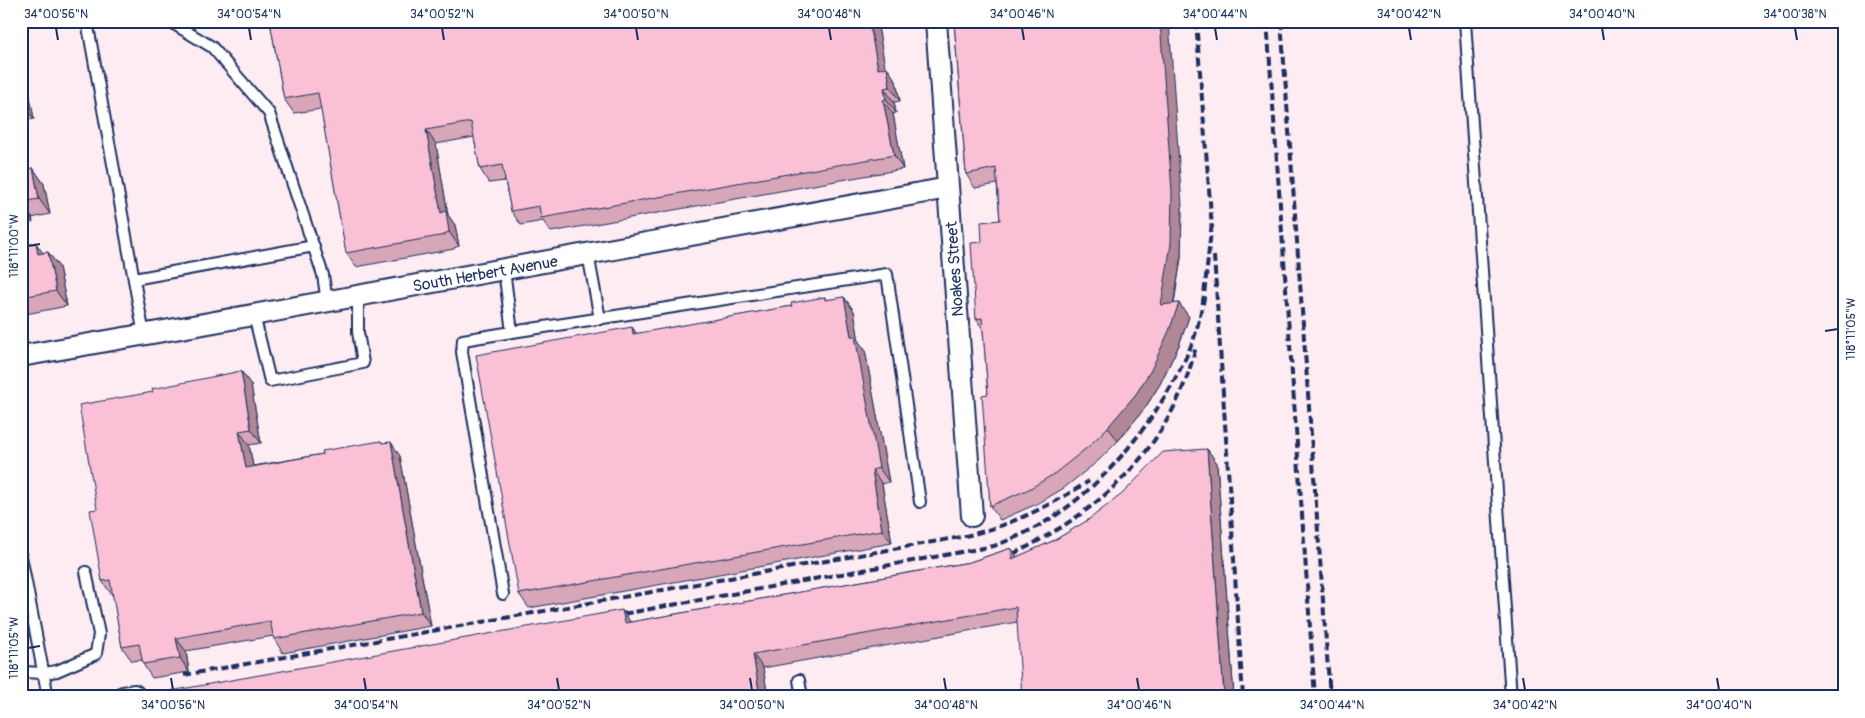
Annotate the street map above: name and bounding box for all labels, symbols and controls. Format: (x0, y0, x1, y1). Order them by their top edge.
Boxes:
text: 34°00'56"N (24, 7, 88, 22)
text: 34°00'54"N (217, 7, 281, 22)
text: 34°00'52"N (410, 7, 474, 22)
text: 34°00'50"N (603, 7, 669, 22)
text: 34°00'48"N (797, 7, 861, 22)
text: 34°00'46"N (990, 7, 1054, 22)
text: 34°00'44"N (1183, 7, 1247, 22)
text: 34°00'42"N (1377, 7, 1441, 22)
text: 34°00'40"N (1569, 7, 1635, 22)
text: 34°00'38"N (1763, 7, 1827, 22)
text: 118°11'00"W (7, 214, 22, 278)
street label: Noakes Street (942, 220, 968, 317)
street label: South Herbert Avenue (411, 251, 559, 297)
text: 118°11'05"W (1844, 298, 1859, 360)
text: 118°11'05"W (7, 617, 22, 679)
text: 34°00'56"N (141, 698, 205, 713)
text: 34°00'54"N (334, 698, 398, 713)
text: 34°00'52"N (527, 698, 591, 713)
text: 34°00'50"N (719, 698, 785, 713)
text: 34°00'48"N (914, 698, 978, 713)
text: 34°00'46"N (1107, 698, 1171, 713)
text: 34°00'44"N (1300, 698, 1364, 713)
text: 34°00'42"N (1493, 698, 1557, 713)
text: 34°00'40"N (1686, 698, 1752, 713)

